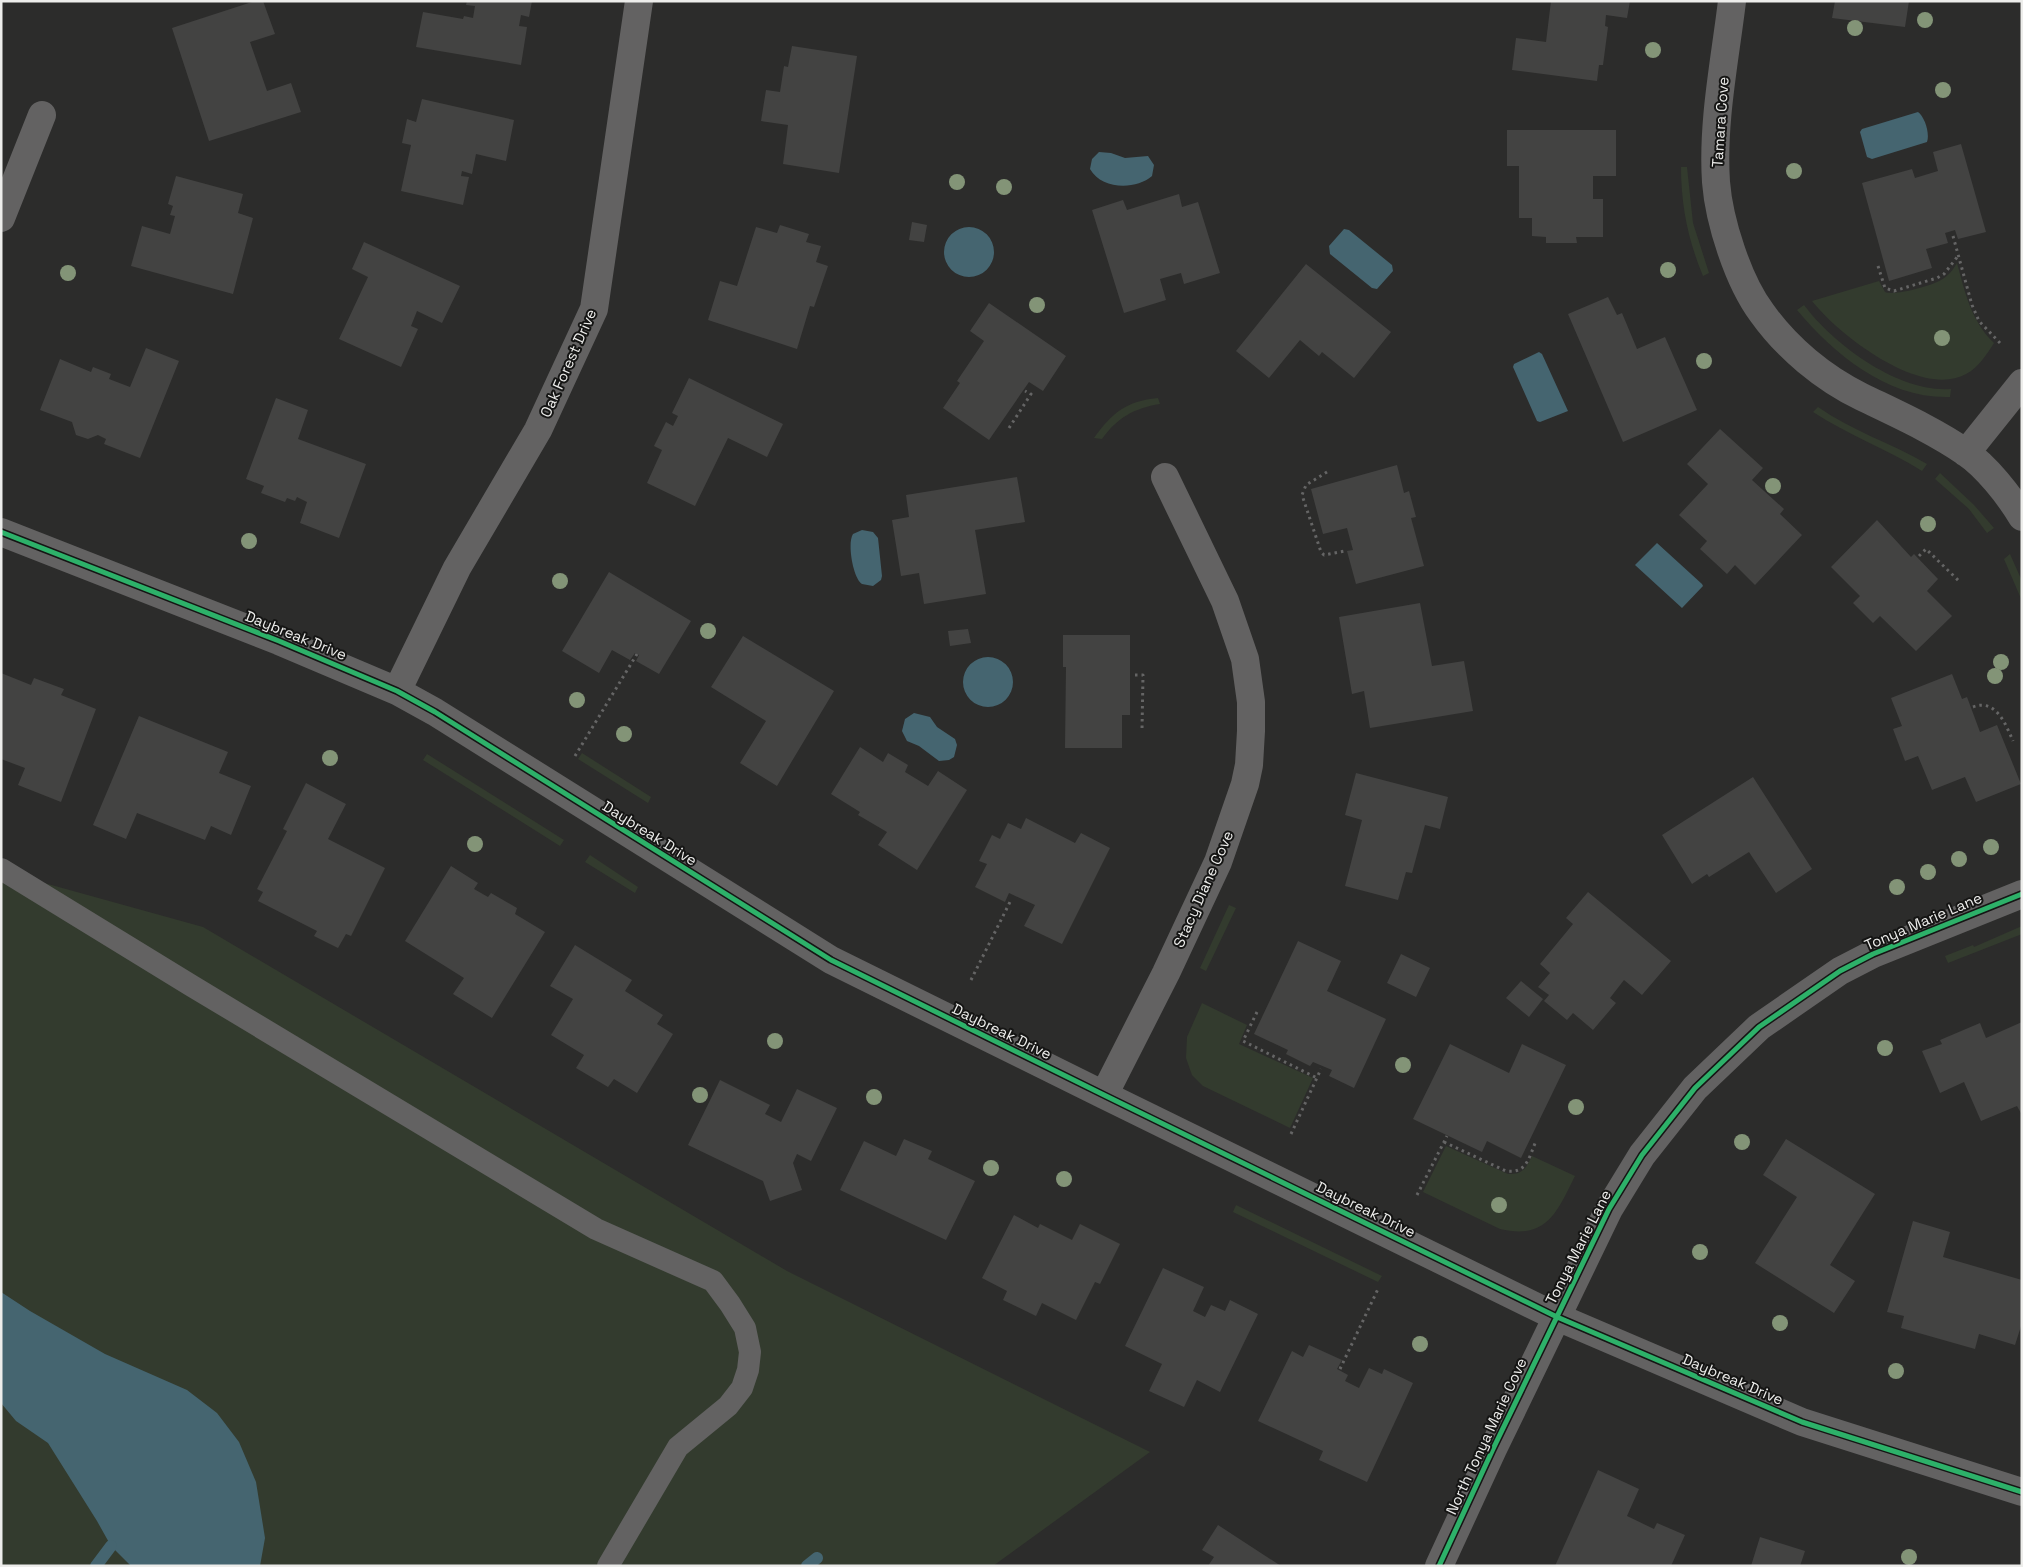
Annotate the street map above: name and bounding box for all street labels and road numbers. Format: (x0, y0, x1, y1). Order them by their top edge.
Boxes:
street label: Tamara Cove (1707, 76, 1733, 168)
street label: Oak Forest Drive (536, 306, 600, 420)
street label: Daybreak Drive (242, 606, 350, 664)
street label: Daybreak Drive (599, 796, 701, 870)
street label: Stacy Diane Cove (1169, 828, 1237, 950)
street label: Tonya Marie Lane (1861, 888, 1985, 954)
street label: Daybreak Drive (949, 999, 1055, 1063)
street label: Daybreak Drive (1313, 1177, 1419, 1241)
street label: Tonya Marie Lane (1541, 1187, 1615, 1307)
street label: Daybreak Drive (1680, 1349, 1787, 1409)
street label: North Tonya Marie Cove (1441, 1355, 1531, 1517)

